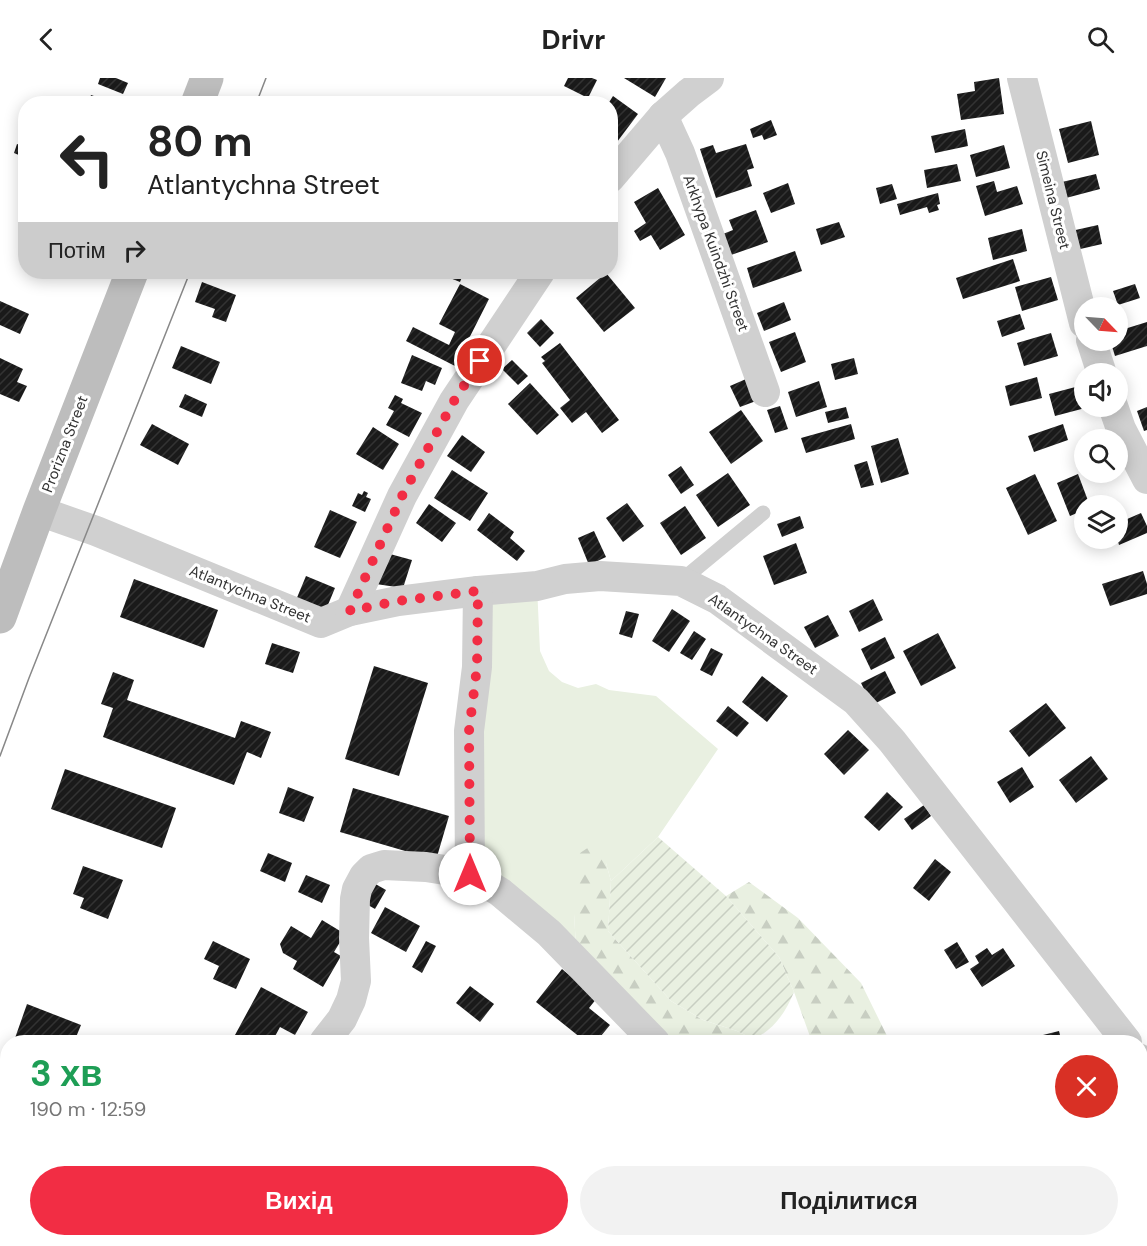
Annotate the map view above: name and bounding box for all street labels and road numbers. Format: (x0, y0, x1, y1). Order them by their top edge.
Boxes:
street label: Simeina Street (1031, 149, 1075, 252)
street label: Arkhypa Kuindzhi Street (678, 172, 754, 334)
street label: Prorizna Street (37, 393, 93, 495)
street label: Atlantychna Street (186, 561, 314, 628)
street label: Atlantychna Street (704, 589, 822, 679)

